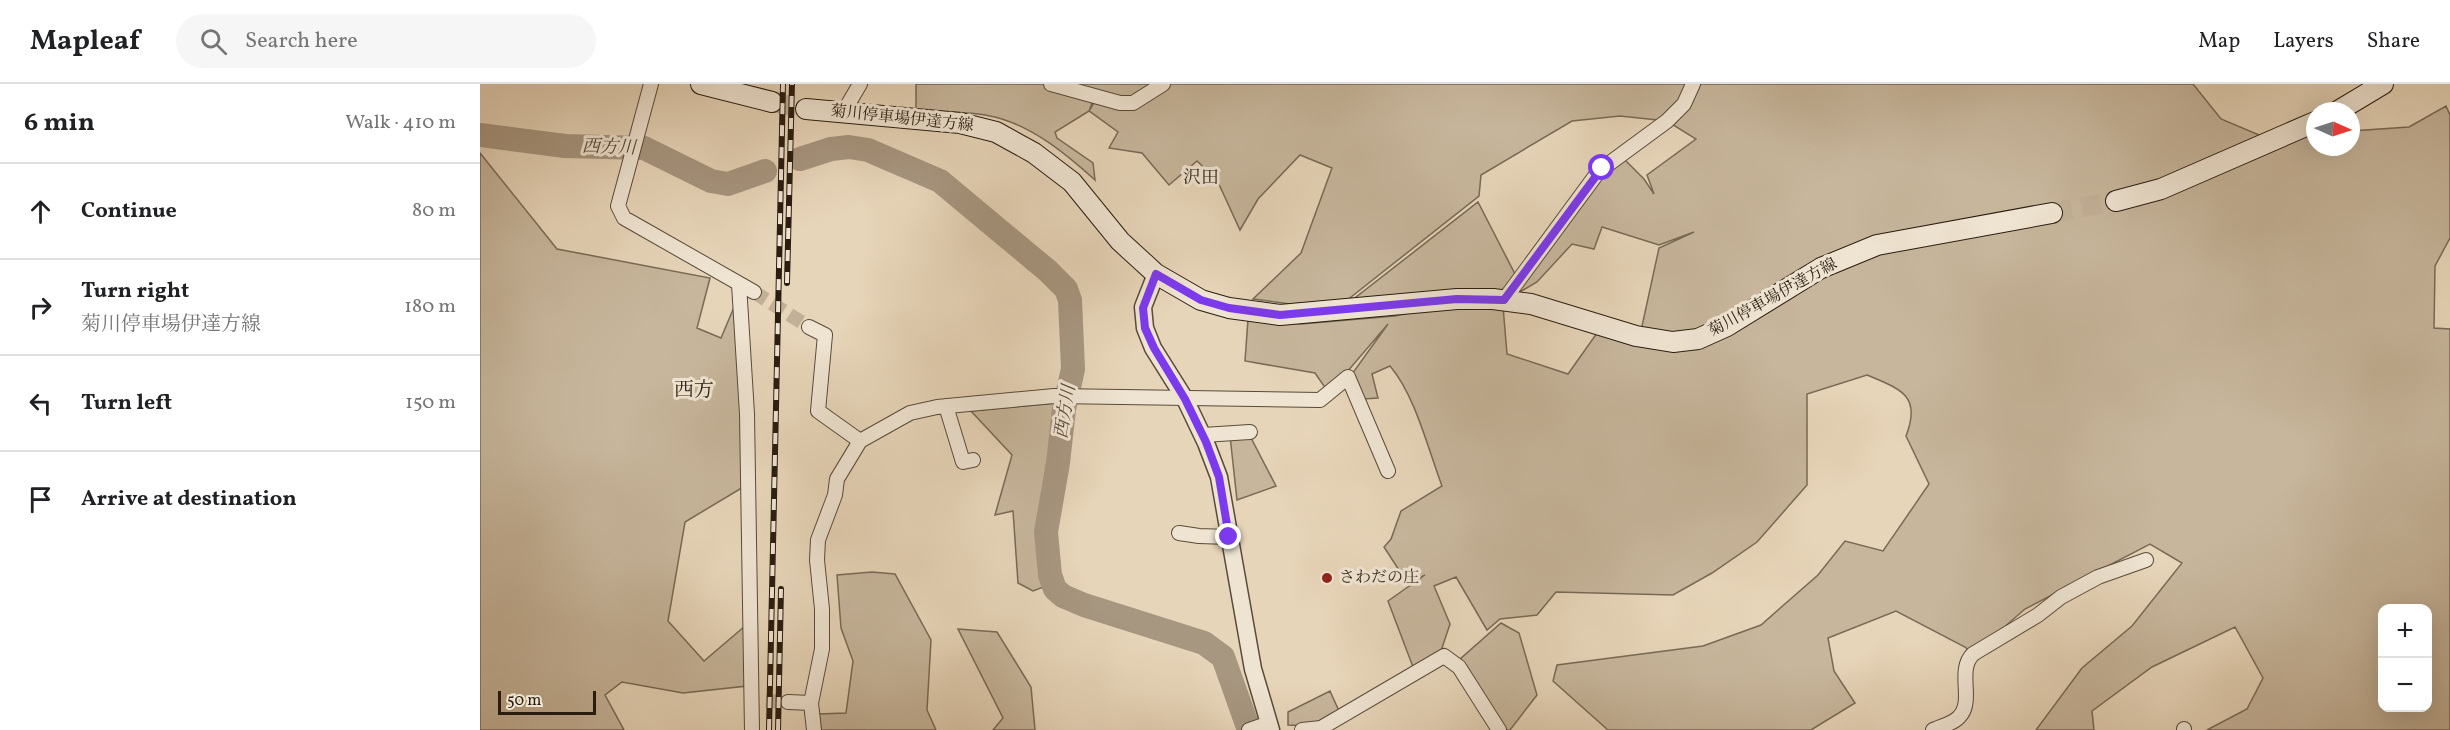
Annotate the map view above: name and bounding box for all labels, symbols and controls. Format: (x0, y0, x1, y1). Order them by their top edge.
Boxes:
search box (176, 14, 596, 68)
text: Mapleaf (30, 22, 140, 61)
icon: search (197, 25, 230, 58)
text: Search here (245, 26, 358, 57)
text: Map (2198, 27, 2240, 56)
text: Layers (2273, 27, 2334, 56)
text: Share (2367, 27, 2420, 56)
street label: 菊川停車場伊達方線 (829, 101, 975, 137)
north arrow (2306, 102, 2360, 156)
text: 6 min (24, 105, 95, 141)
text: Walk · 410 m (345, 109, 456, 137)
water label: 西方川 (582, 135, 638, 162)
route start (1588, 154, 1614, 180)
district label: 沢田 (1183, 166, 1219, 191)
icon: ahead (24, 195, 57, 228)
text: Continue (81, 196, 177, 227)
text: 80 m (412, 197, 456, 225)
street label: 菊川停車場伊達方線 (1705, 253, 1841, 343)
text: Turn right (81, 276, 189, 307)
icon: right (24, 291, 57, 324)
text: 180 m (404, 293, 456, 321)
text: 菊川停車場伊達方線 (81, 311, 261, 339)
district label: 西方 (674, 377, 714, 405)
water label: 西方川 (1049, 381, 1083, 441)
icon: left (24, 387, 57, 420)
text: Turn left (81, 388, 172, 419)
text: 150 m (405, 389, 456, 417)
icon: arrive (24, 483, 57, 516)
text: Arrive at destination (81, 484, 297, 515)
route end (1215, 523, 1241, 549)
place label: さわだの庄 (1339, 567, 1419, 589)
marker: さわだの庄 (1320, 571, 1334, 585)
map controls (2378, 604, 2432, 712)
button: + (2378, 604, 2432, 658)
button: − (2378, 658, 2432, 712)
scale bar (498, 688, 596, 716)
text: 50 m (507, 690, 541, 712)

